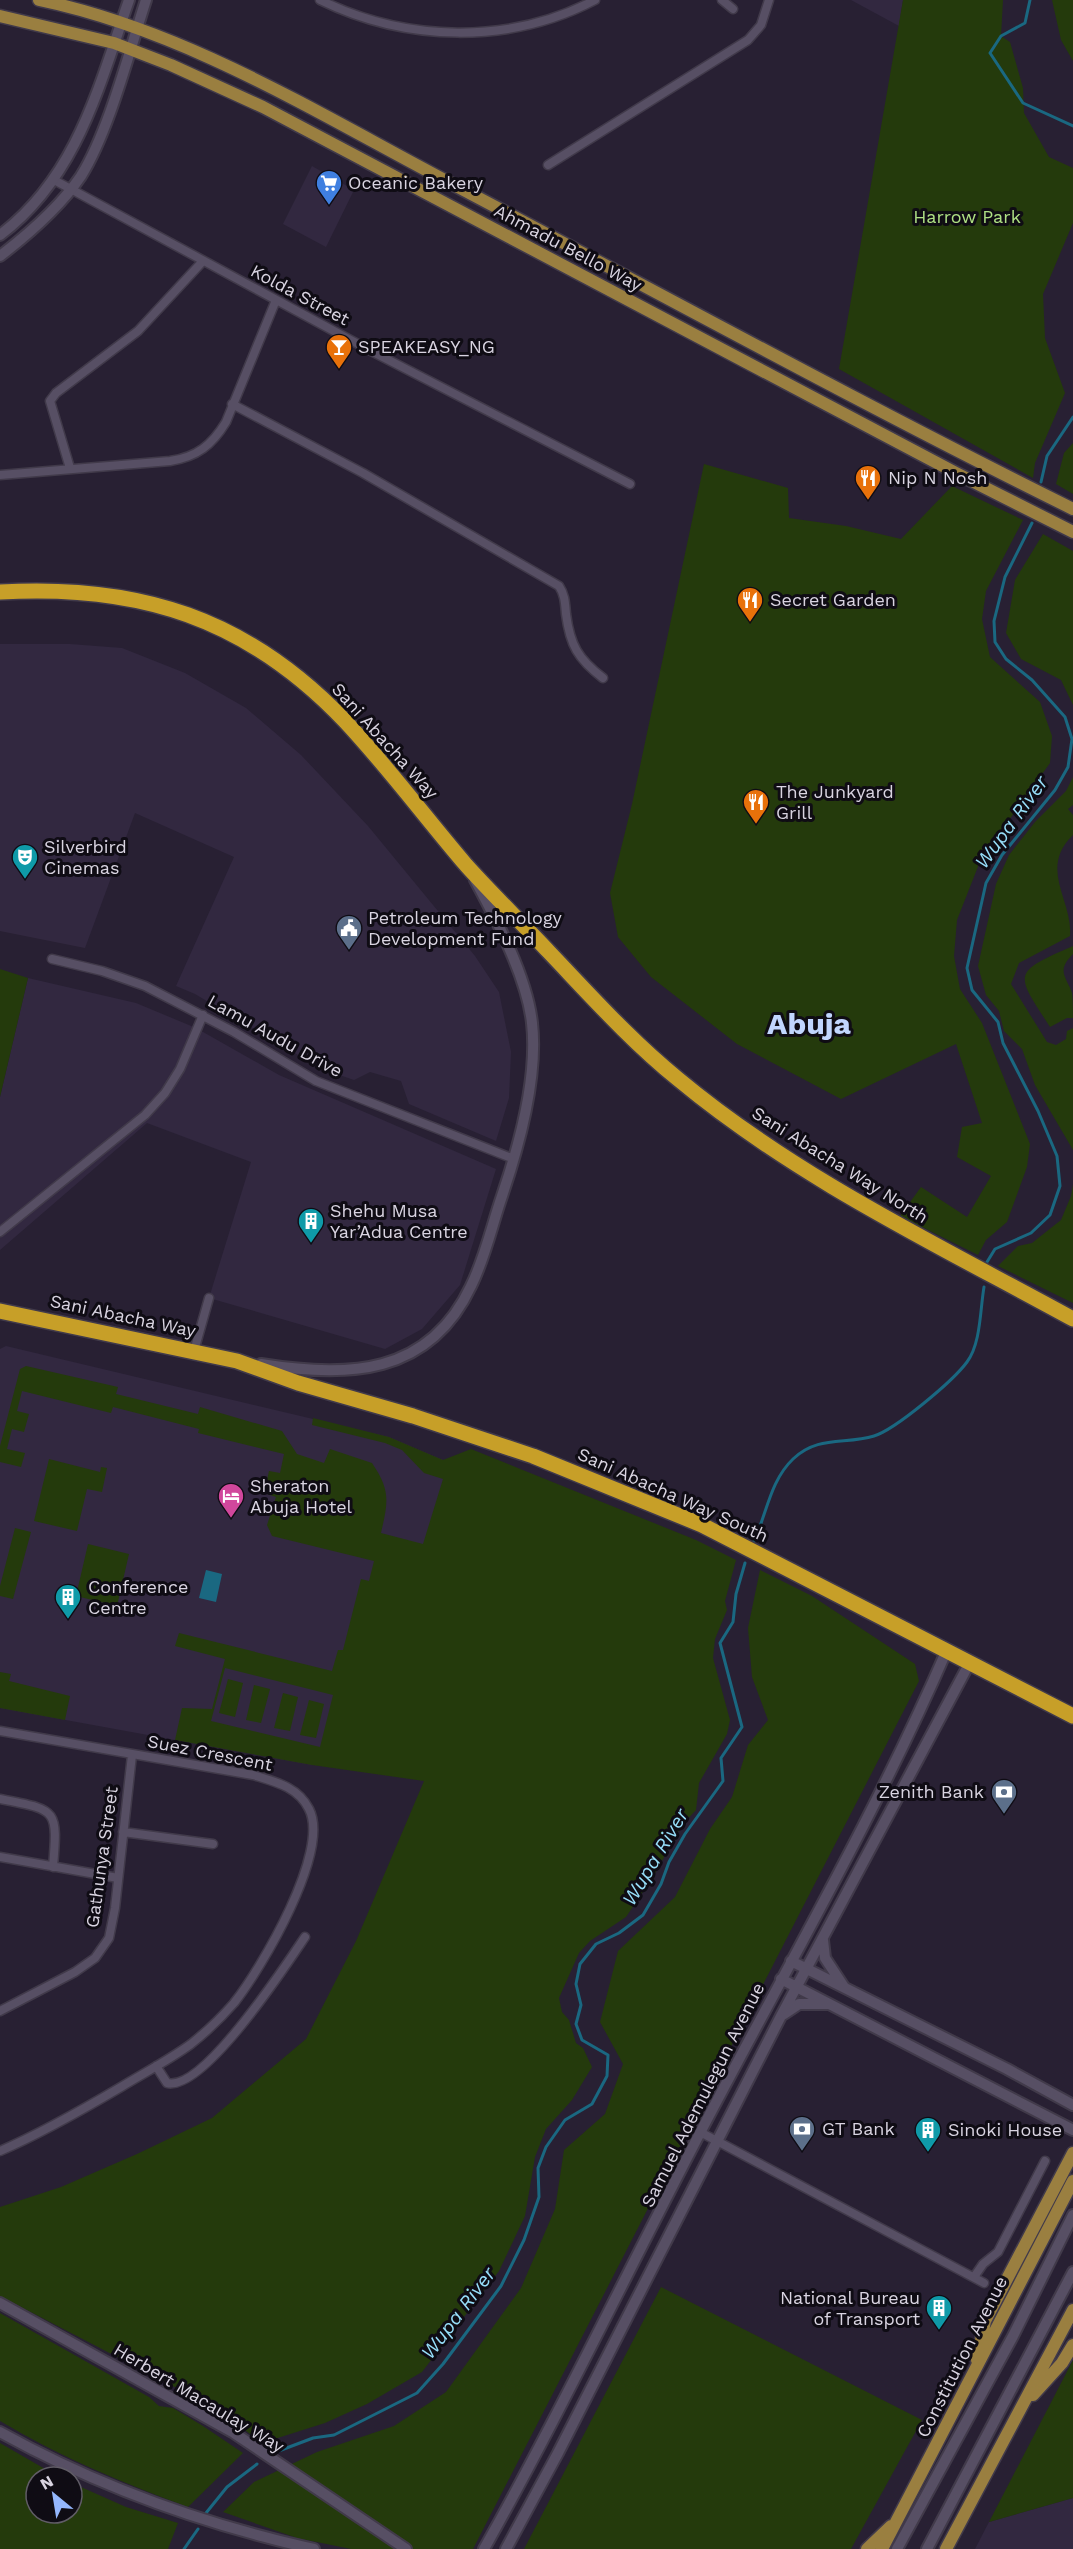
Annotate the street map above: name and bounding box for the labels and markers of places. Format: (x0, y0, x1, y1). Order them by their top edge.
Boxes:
supermarket icon: Oceanic Bakery (314, 168, 344, 206)
place label: Oceanic Bakery (348, 172, 484, 193)
bar icon: SPEAKEASY_NG (324, 332, 354, 370)
place label: SPEAKEASY_NG (358, 336, 495, 357)
restaurant icon: Nip N Nosh (853, 463, 883, 501)
place label: Nip N Nosh (888, 467, 987, 488)
restaurant icon: Secret Garden (735, 585, 765, 623)
place label: Secret Garden (770, 589, 896, 610)
place label: The Junkyard Grill (776, 781, 894, 823)
restaurant icon: The Junkyard Grill (741, 787, 771, 825)
place label: Silverbird Cinemas (44, 836, 127, 878)
theatre icon: Silverbird Cinemas (10, 842, 40, 880)
place label: Petroleum Technology Development Fund (368, 907, 562, 949)
public building icon: Petroleum Technology Development Fund (334, 913, 364, 951)
place label: Shehu Musa Yar’Adua Centre (330, 1200, 468, 1242)
building icon: Shehu Musa Yar’Adua Centre (296, 1206, 326, 1244)
place label: Sheraton Abuja Hotel (250, 1475, 353, 1517)
hotel icon: Sheraton Abuja Hotel (216, 1481, 246, 1519)
place label: Conference Centre (88, 1576, 188, 1618)
building icon: Conference Centre (53, 1582, 83, 1620)
bank icon: Zenith Bank (989, 1777, 1019, 1815)
place label: Zenith Bank (879, 1781, 984, 1802)
bank icon: GT Bank (787, 2114, 817, 2152)
building icon: Sinoki House (913, 2115, 943, 2153)
place label: GT Bank (822, 2118, 895, 2139)
place label: Sinoki House (948, 2119, 1062, 2140)
place label: National Bureau of Transport (780, 2287, 920, 2329)
building icon: National Bureau of Transport (924, 2293, 954, 2331)

